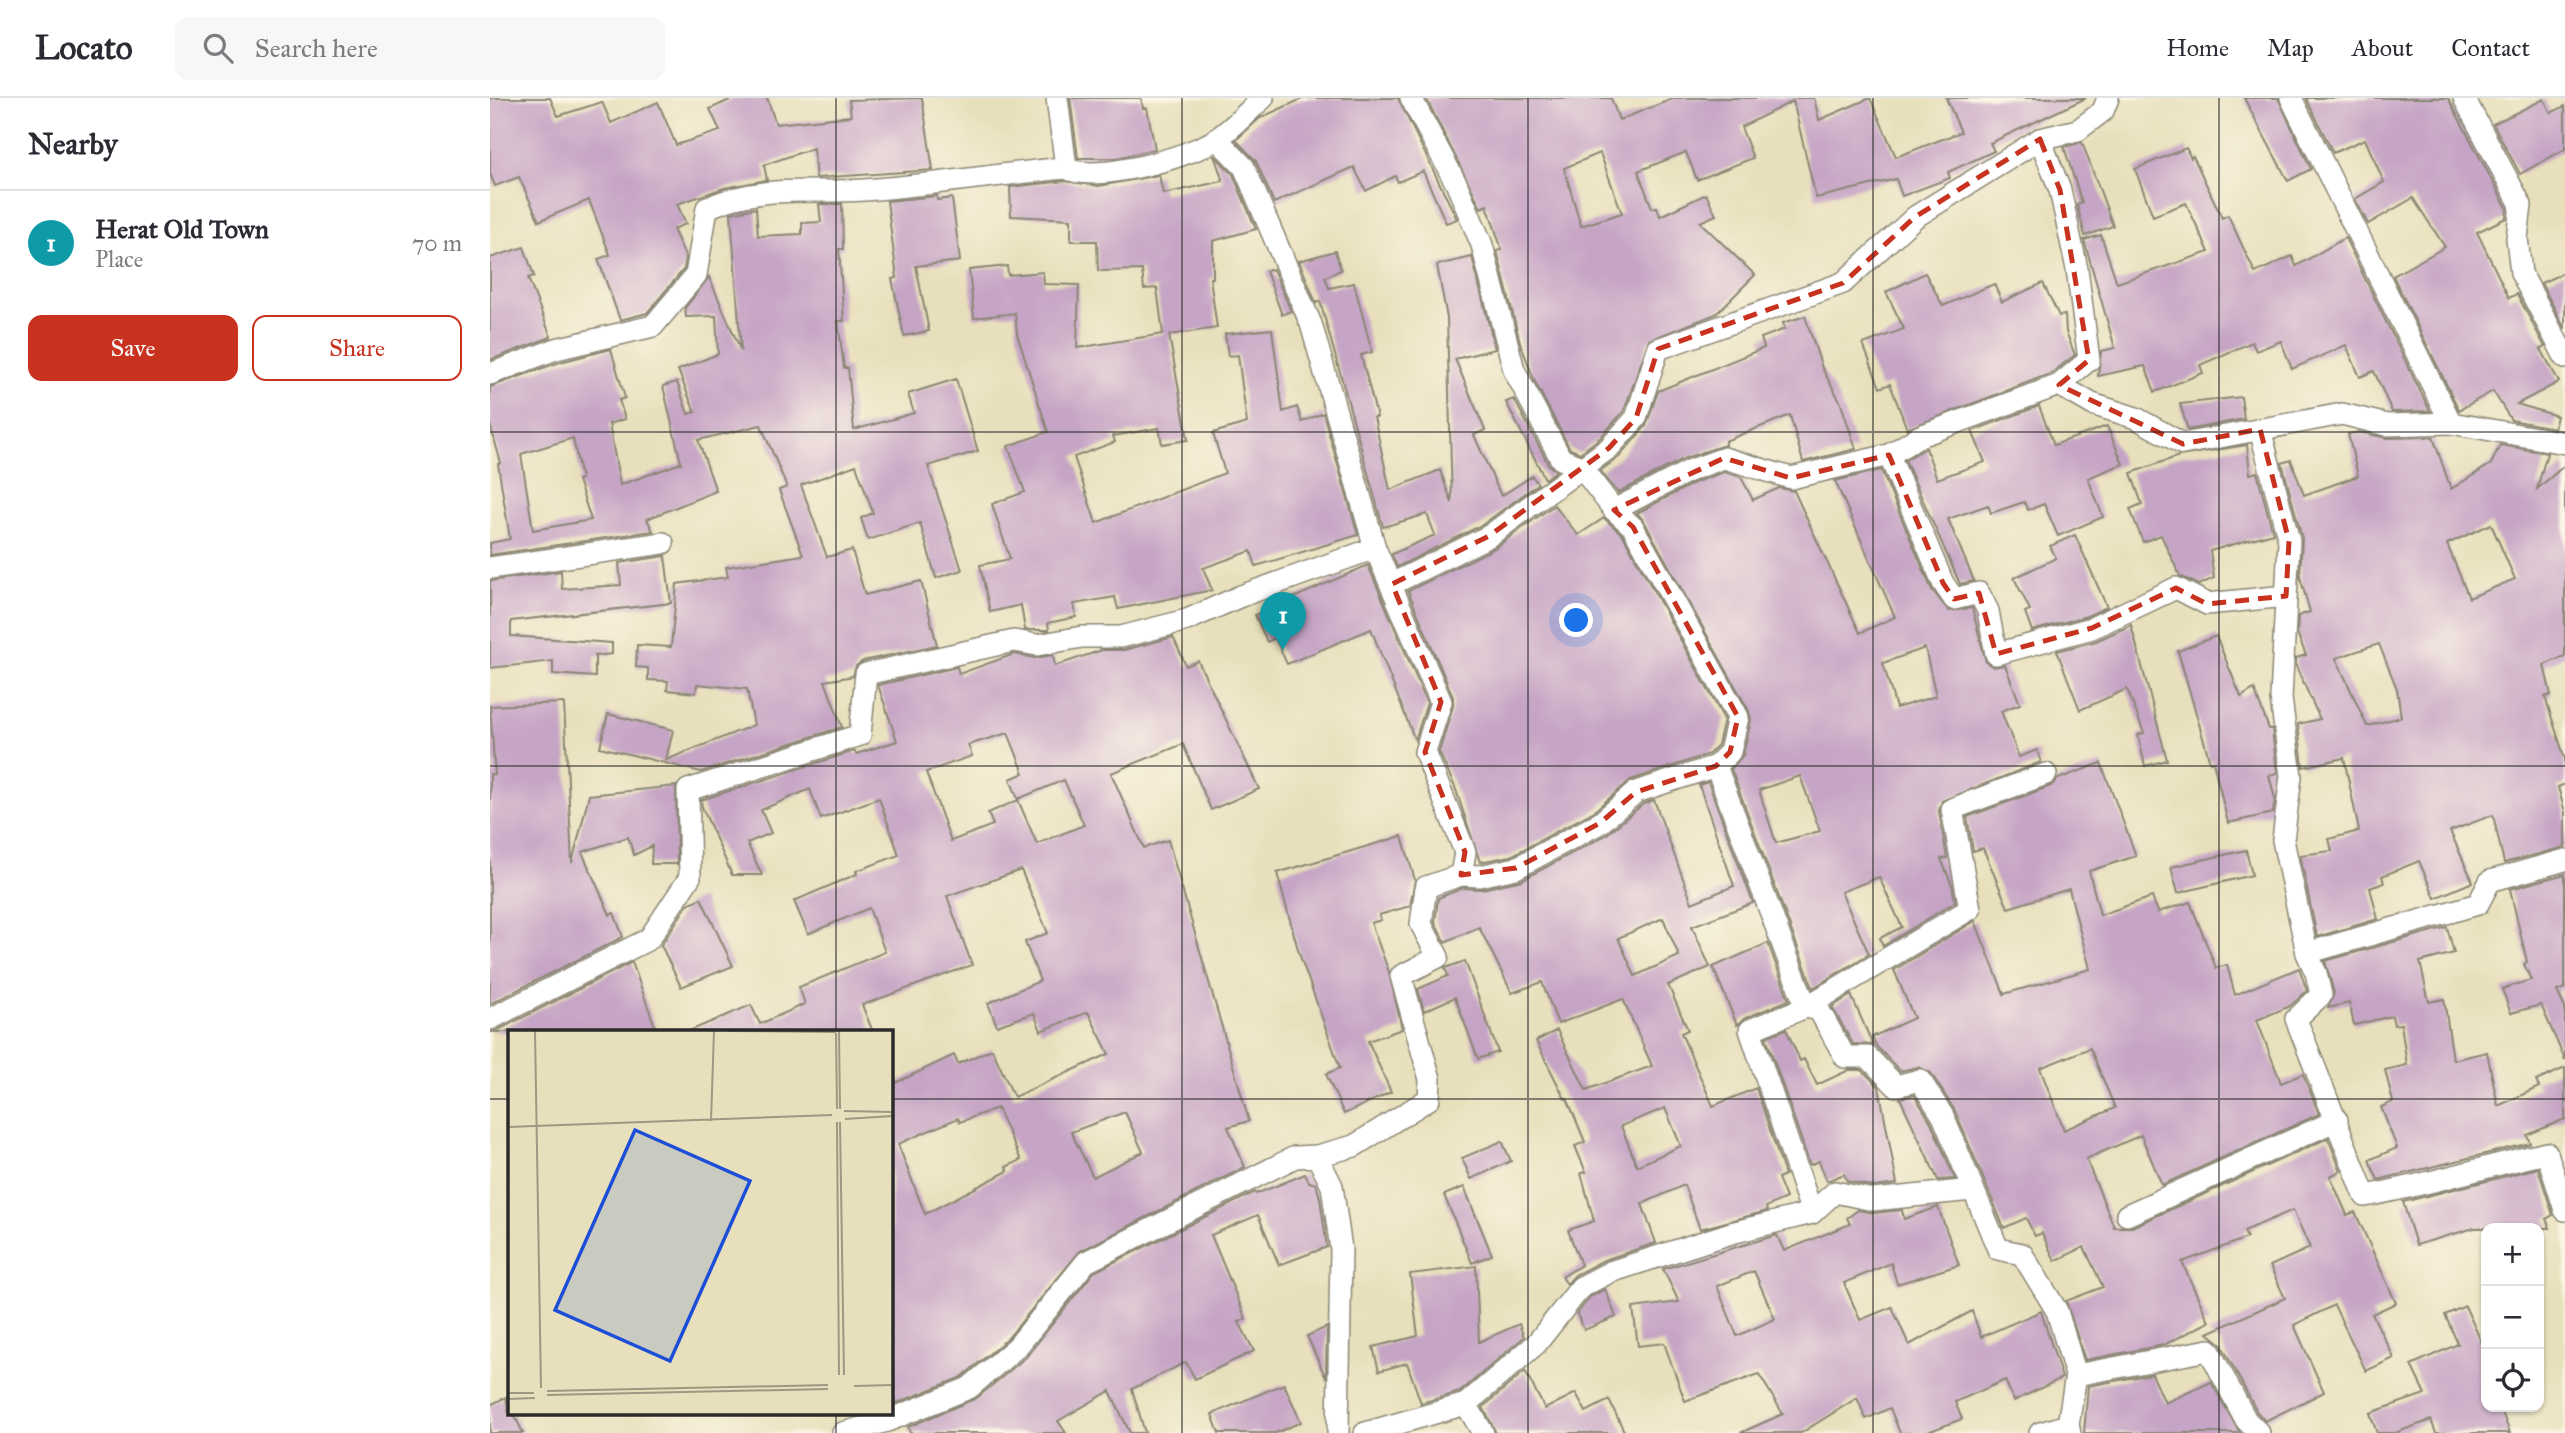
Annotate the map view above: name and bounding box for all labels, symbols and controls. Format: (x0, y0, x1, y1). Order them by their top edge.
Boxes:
search box (175, 17, 665, 80)
text: Locato (35, 28, 133, 68)
icon: search (199, 29, 237, 67)
text: Search here (255, 32, 378, 64)
text: Home (2166, 33, 2229, 63)
text: Map (2267, 33, 2314, 63)
text: About (2352, 33, 2413, 63)
text: Contact (2451, 33, 2530, 63)
text: Nearby (28, 126, 118, 162)
text: Herat Old Town (95, 213, 269, 245)
text: 1 (46, 229, 56, 257)
text: 70 m (412, 229, 462, 257)
text: Place (95, 245, 143, 273)
button: Save (28, 315, 238, 381)
button: Share (252, 315, 462, 381)
pin: 1 (1260, 592, 1306, 650)
your location (1559, 603, 1593, 637)
inset map (508, 1030, 892, 1416)
map controls (2481, 1223, 2544, 1412)
button: + (2481, 1223, 2544, 1286)
button: − (2481, 1286, 2544, 1349)
button: locate (2481, 1349, 2544, 1412)

